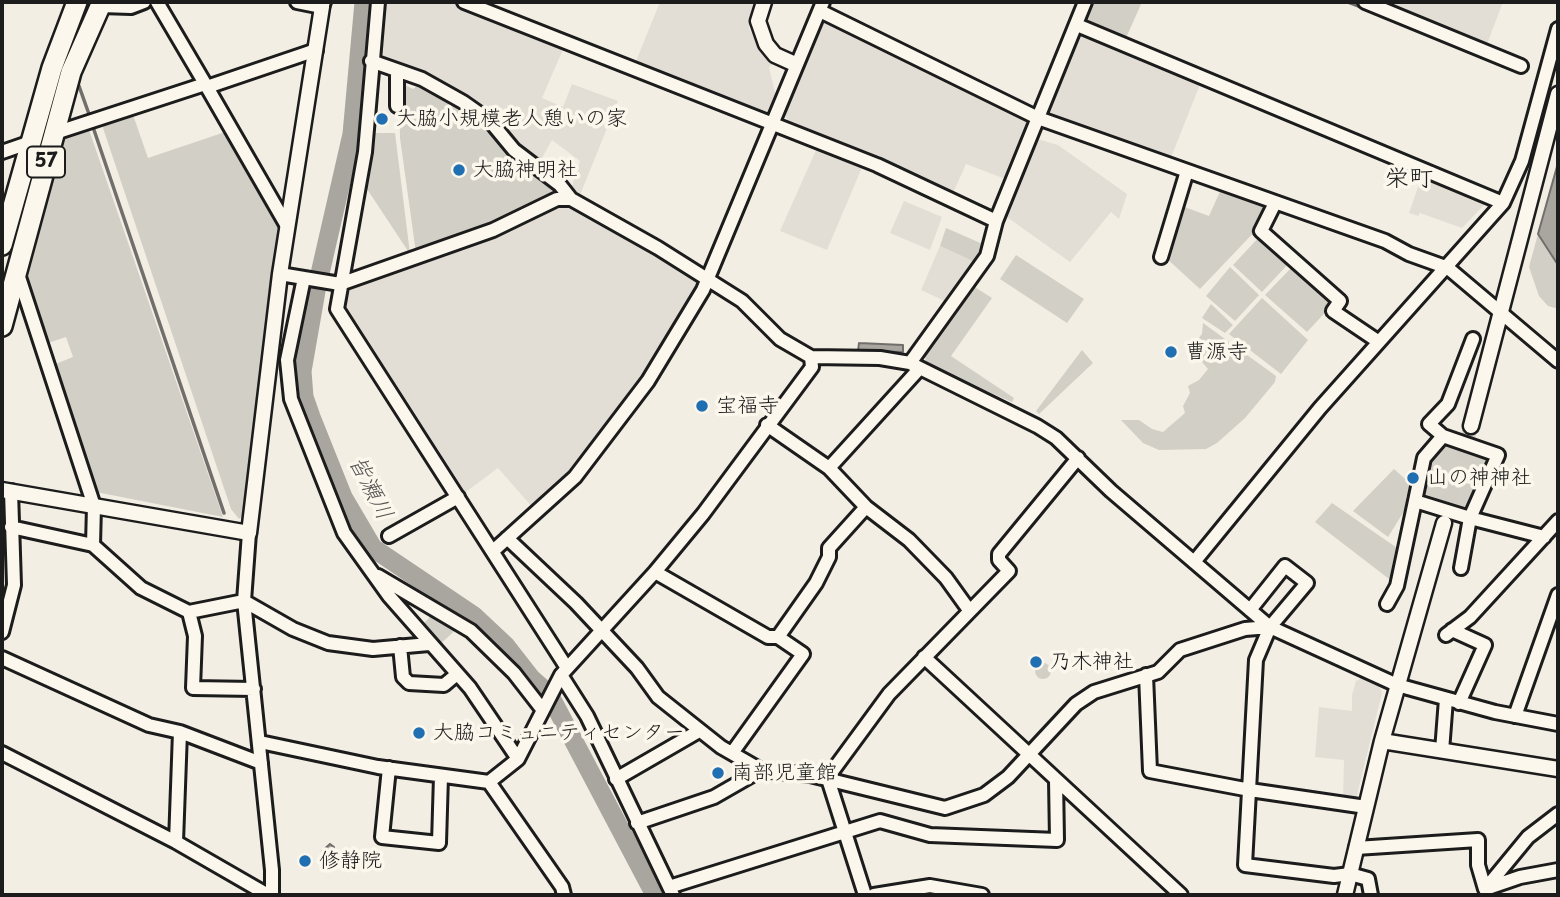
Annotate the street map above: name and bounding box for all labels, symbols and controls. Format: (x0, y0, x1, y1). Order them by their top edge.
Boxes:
place label: 大脇小規模老人憩いの家 (396, 106, 627, 132)
marker: 大脇小規模老人憩いの家 (374, 111, 390, 127)
road number: 57 (27, 146, 65, 178)
place label: 大脇神明社 (473, 157, 578, 183)
marker: 大脇神明社 (451, 162, 467, 178)
district label: 栄町 (1385, 165, 1433, 193)
place label: 曹源寺 (1185, 339, 1248, 365)
marker: 曹源寺 (1163, 344, 1179, 360)
place label: 宝福寺 (716, 393, 779, 419)
marker: 宝福寺 (694, 398, 710, 414)
water label: 皆瀬川 (342, 451, 398, 525)
place label: 山の神神社 (1427, 465, 1532, 491)
marker: 山の神神社 (1405, 470, 1421, 486)
place label: 乃木神社 (1050, 649, 1134, 675)
marker: 乃木神社 (1028, 654, 1044, 670)
place label: 大脇コミュニティセンター (433, 720, 685, 746)
marker: 大脇コミュニティセンター (411, 725, 427, 741)
place label: 南部児童館 (732, 760, 837, 786)
marker: 南部児童館 (710, 765, 726, 781)
place label: 修静院 (319, 848, 382, 874)
marker: 修静院 (297, 853, 313, 869)

